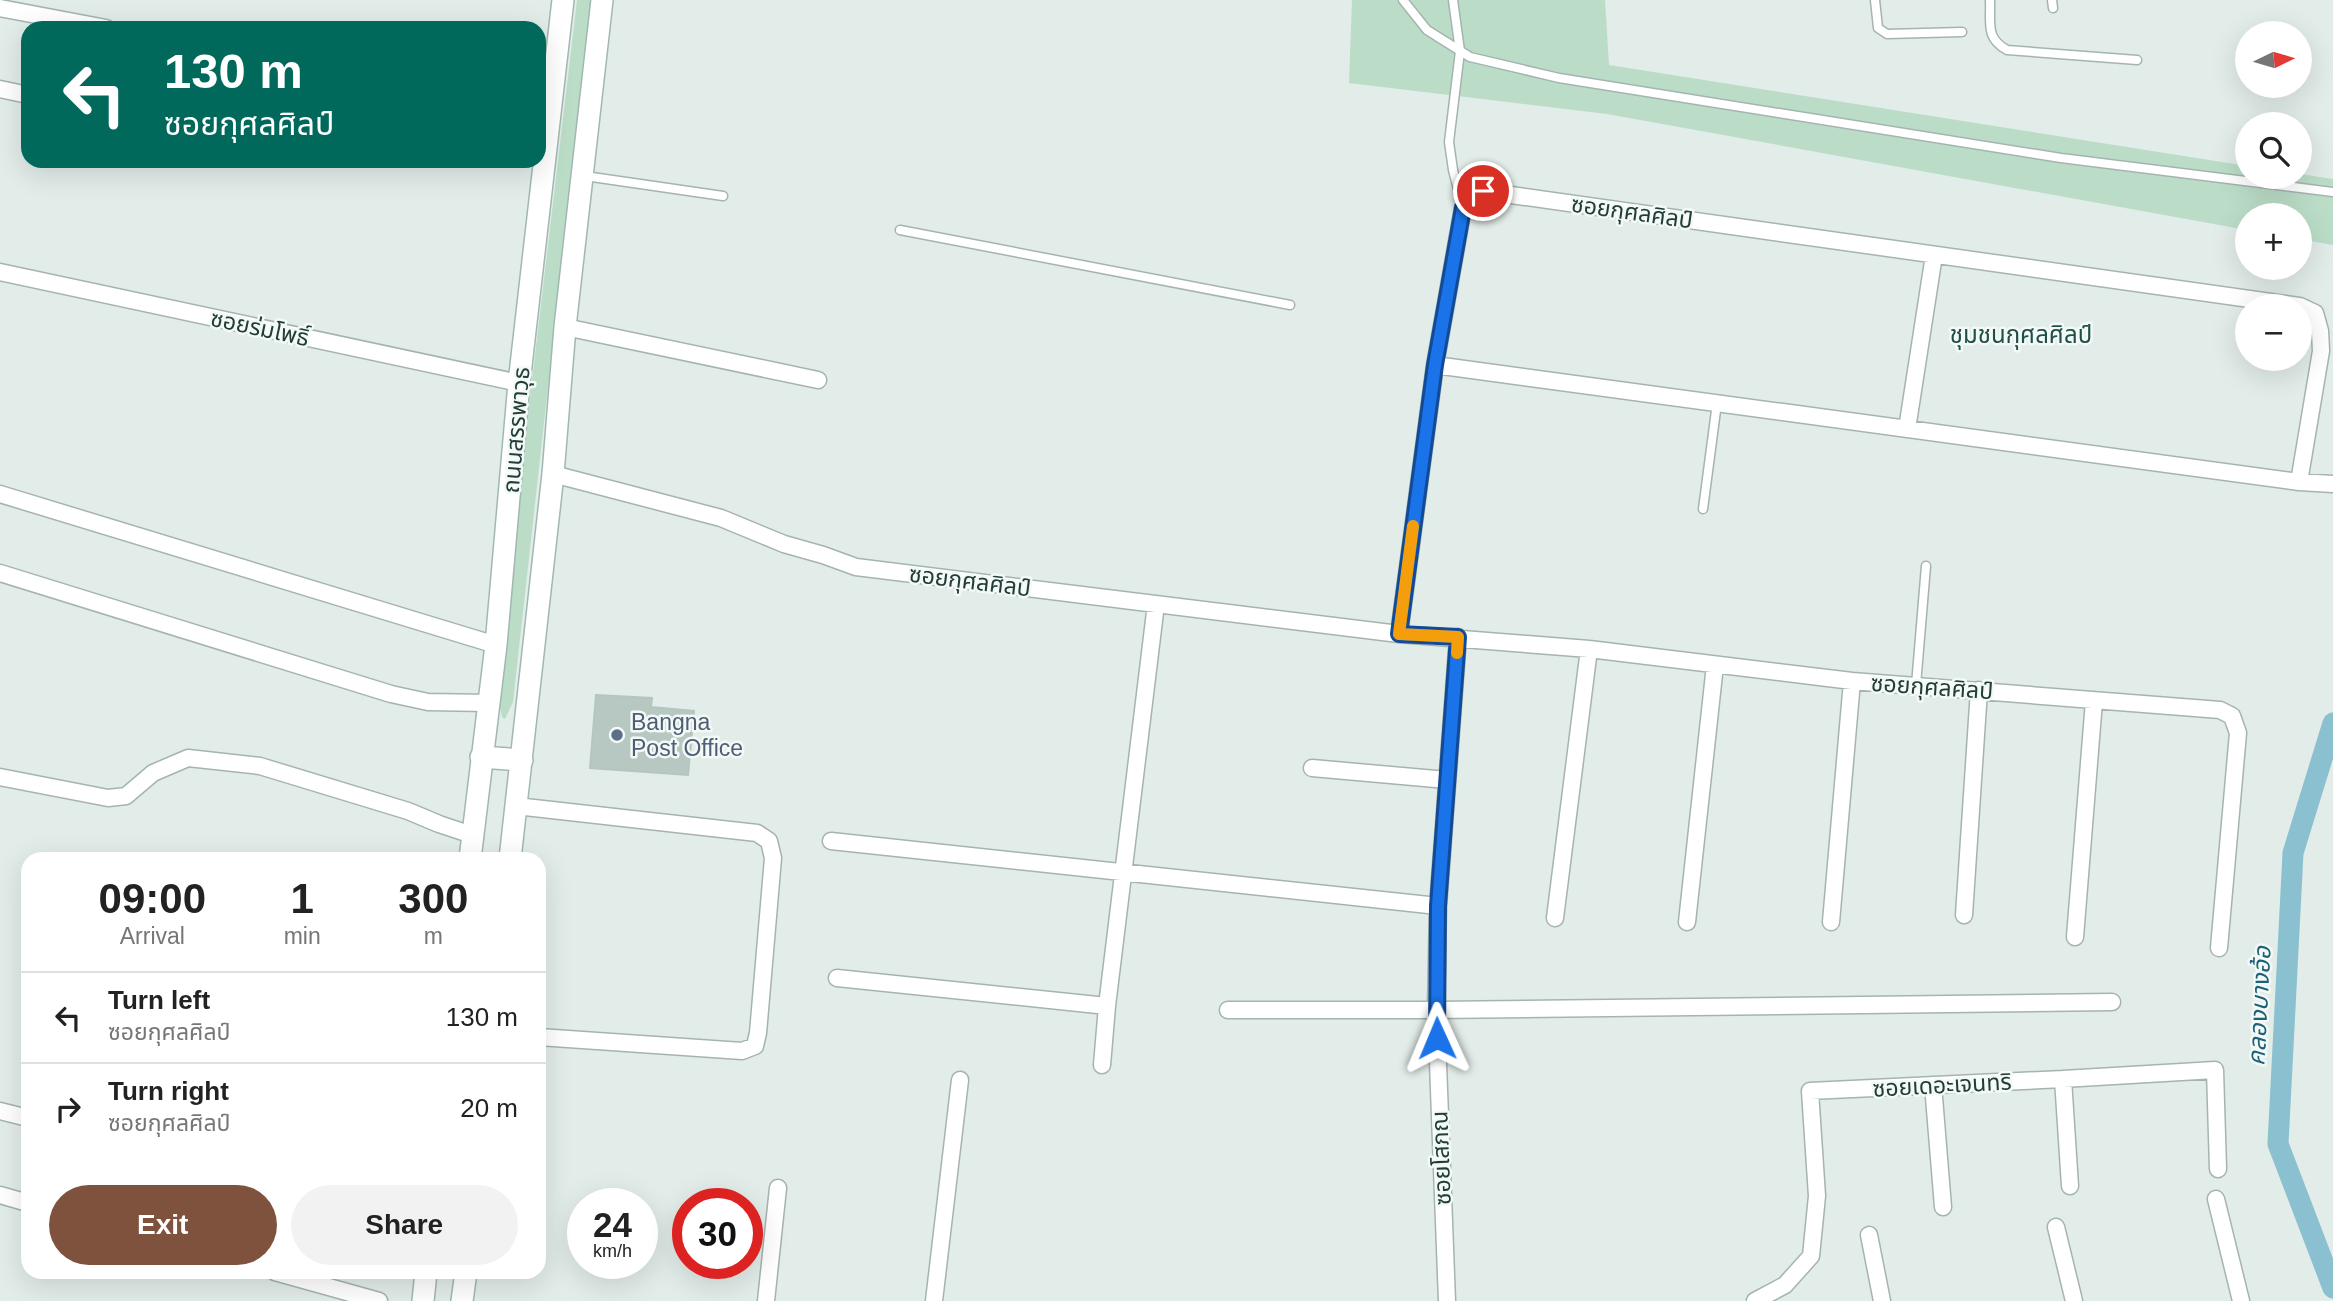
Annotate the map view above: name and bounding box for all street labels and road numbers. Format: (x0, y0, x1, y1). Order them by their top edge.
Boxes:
street label: ซอยกุศลศิลป์ (1569, 191, 1694, 234)
street label: ซอยร่มโพธิ์ (208, 304, 312, 351)
street label: ถนนสรรพาวุธ (498, 366, 535, 494)
street label: ซอยกุศลศิลป์ (907, 561, 1032, 602)
street label: ซอยกุศลศิลป์ (1870, 670, 1994, 705)
street label: ซอยเดอะเจนทริ (1872, 1068, 2012, 1102)
street label: ซอยโสภณ (1426, 1110, 1456, 1206)

